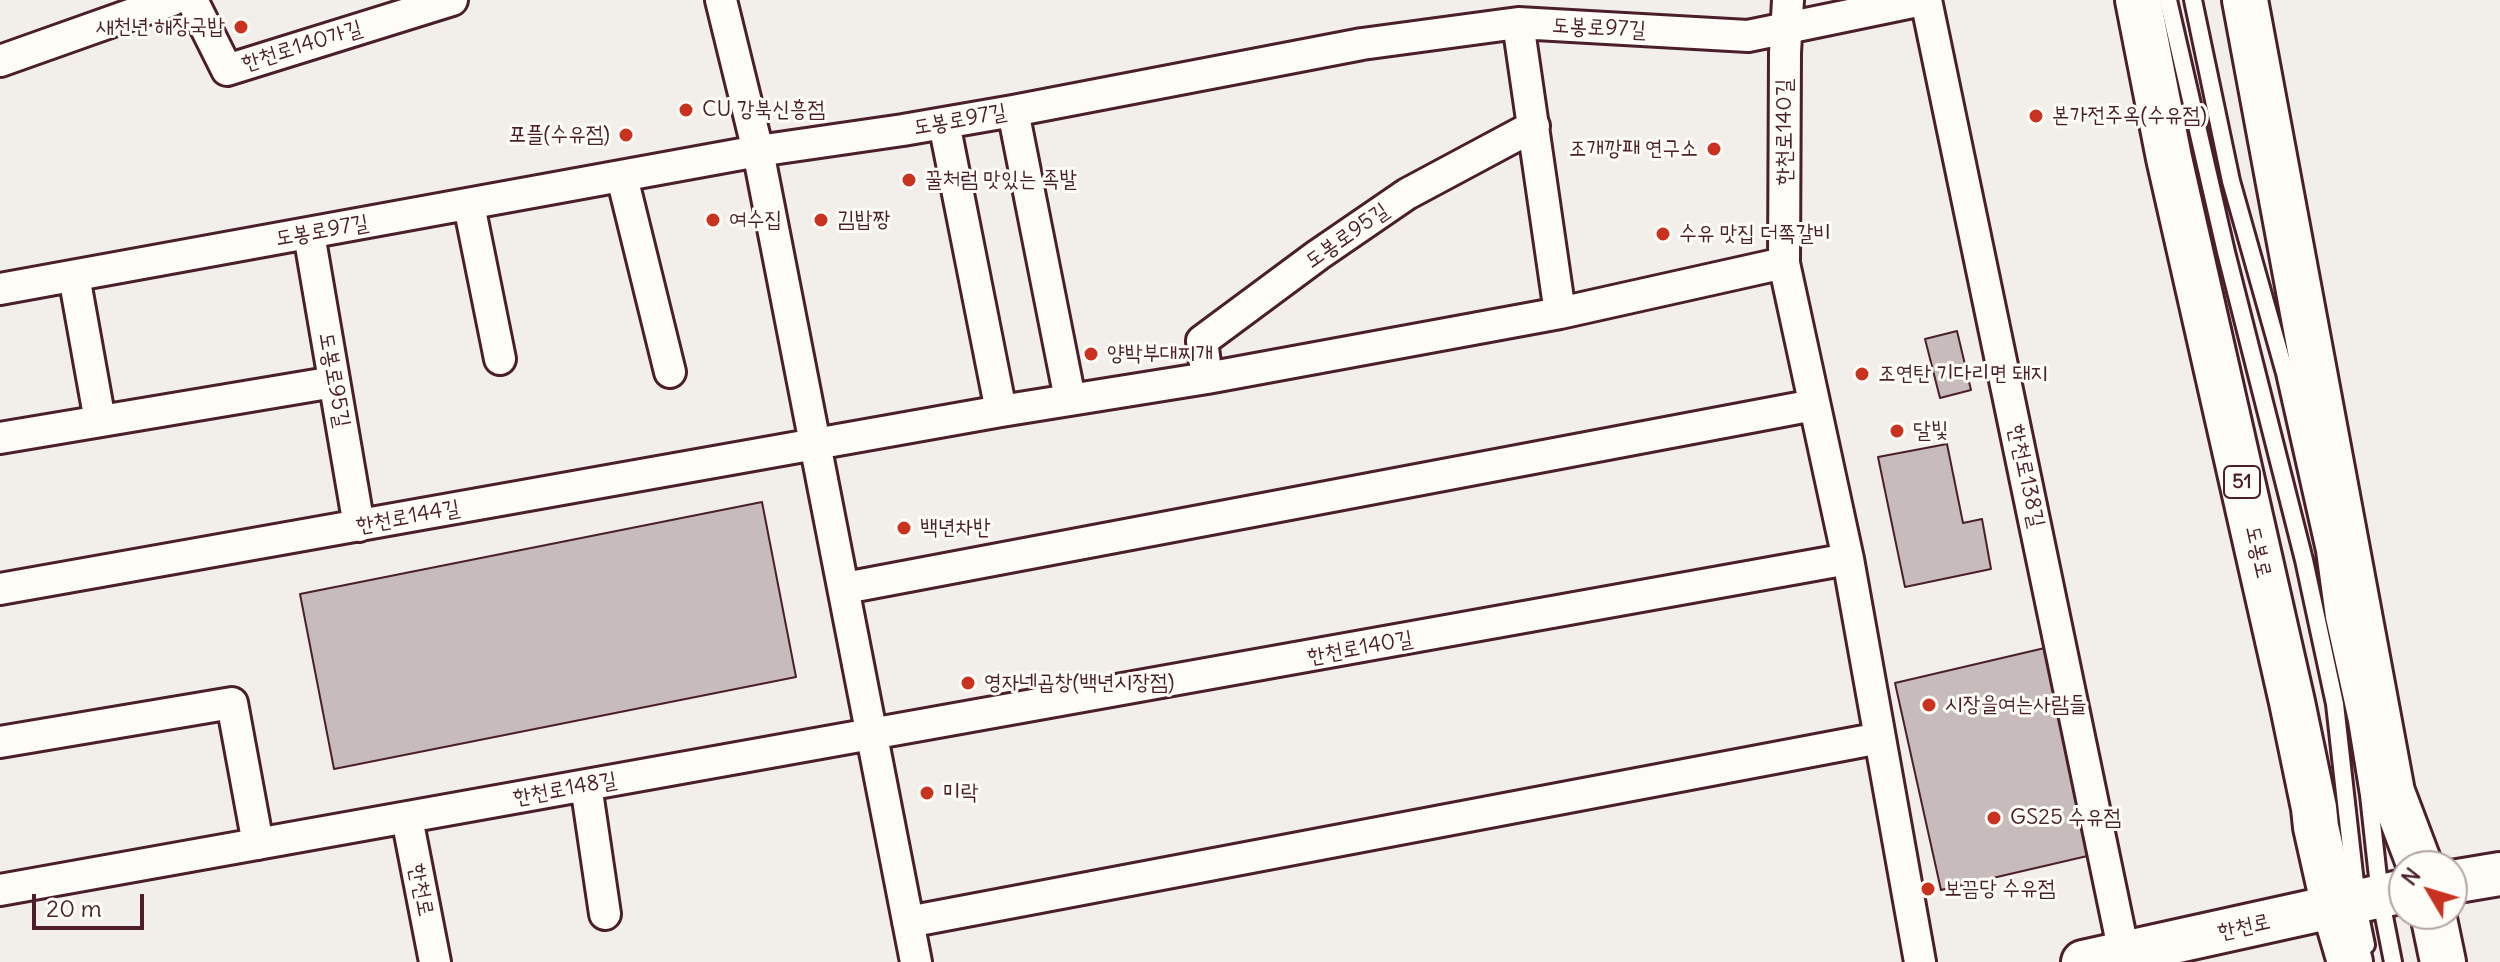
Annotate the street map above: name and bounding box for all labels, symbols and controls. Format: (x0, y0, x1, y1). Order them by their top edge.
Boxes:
street label: 도봉로97길 (1551, 12, 1647, 44)
place label: 새천년 해장국밥 (96, 14, 225, 40)
street label: 한천로140가길 (239, 15, 365, 77)
marker: 새천년 해장국밥 (232, 18, 250, 36)
street label: 한천로140길 (1772, 79, 1798, 185)
place label: CU 강북신흥점 (702, 97, 825, 123)
street label: 도봉로97길 (911, 99, 1009, 141)
marker: CU 강북신흥점 (677, 101, 695, 119)
place label: 본가전주옥(수유점) (2052, 103, 2207, 129)
marker: 본가전주옥(수유점) (2027, 107, 2045, 125)
place label: 포플(수유점) (508, 122, 610, 148)
marker: 포플(수유점) (617, 126, 635, 144)
place label: 조개깡패 연구소 (1569, 136, 1698, 162)
marker: 조개깡패 연구소 (1705, 140, 1723, 158)
place label: 꿀처럼 맛있는 족발 (925, 167, 1077, 193)
marker: 꿀처럼 맛있는 족발 (900, 171, 918, 189)
street label: 도봉로95길 (1300, 198, 1394, 274)
place label: 여수집 (729, 207, 782, 233)
place label: 김밥짱 (837, 207, 890, 233)
street label: 도봉로97길 (273, 210, 371, 252)
marker: 여수집 (704, 211, 722, 229)
marker: 김밥짱 (812, 211, 830, 229)
place label: 수유 맛집 더쪽갈비 (1679, 221, 1831, 247)
marker: 수유 맛집 더쪽갈비 (1654, 225, 1672, 243)
street label: 도봉로95길 (313, 330, 355, 430)
place label: 양박부대찌개 (1107, 341, 1213, 367)
marker: 양박부대찌개 (1082, 345, 1100, 363)
place label: 조연탄 기다리면 돼지 (1878, 361, 2048, 387)
marker: 조연탄 기다리면 돼지 (1853, 365, 1871, 383)
place label: 달빛 (1913, 418, 1948, 444)
marker: 달빛 (1888, 422, 1906, 440)
street label: 한천로138길 (2002, 422, 2050, 530)
road number: 51 (2224, 466, 2260, 498)
street label: 한천로144길 (354, 495, 462, 539)
place label: 백년차반 (920, 515, 991, 541)
marker: 백년차반 (895, 519, 913, 537)
street label: 도봉로 (2239, 523, 2277, 581)
street label: 한천로140길 (1305, 626, 1415, 670)
place label: 영자네곱창(백년시장점) (984, 670, 1174, 696)
marker: 영자네곱창(백년시장점) (959, 674, 977, 692)
place label: 시장을여는사람들 (1945, 692, 2087, 718)
marker: 시장을여는사람들 (1920, 696, 1938, 714)
street label: 한천로148길 (511, 767, 619, 811)
place label: 미락 (943, 780, 978, 806)
marker: 미락 (918, 784, 936, 802)
place label: GS25 수유점 (2010, 805, 2121, 831)
marker: GS25 수유점 (1985, 809, 2003, 827)
north arrow (2388, 850, 2468, 930)
street label: 한천로 (403, 861, 439, 919)
text: N (2395, 862, 2426, 891)
place label: 보끔당 수유점 (1944, 876, 2055, 902)
scale bar (36, 878, 148, 928)
marker: 보끔당 수유점 (1919, 880, 1937, 898)
text: 20 m (46, 893, 102, 923)
street label: 한천로 (2215, 909, 2273, 945)

